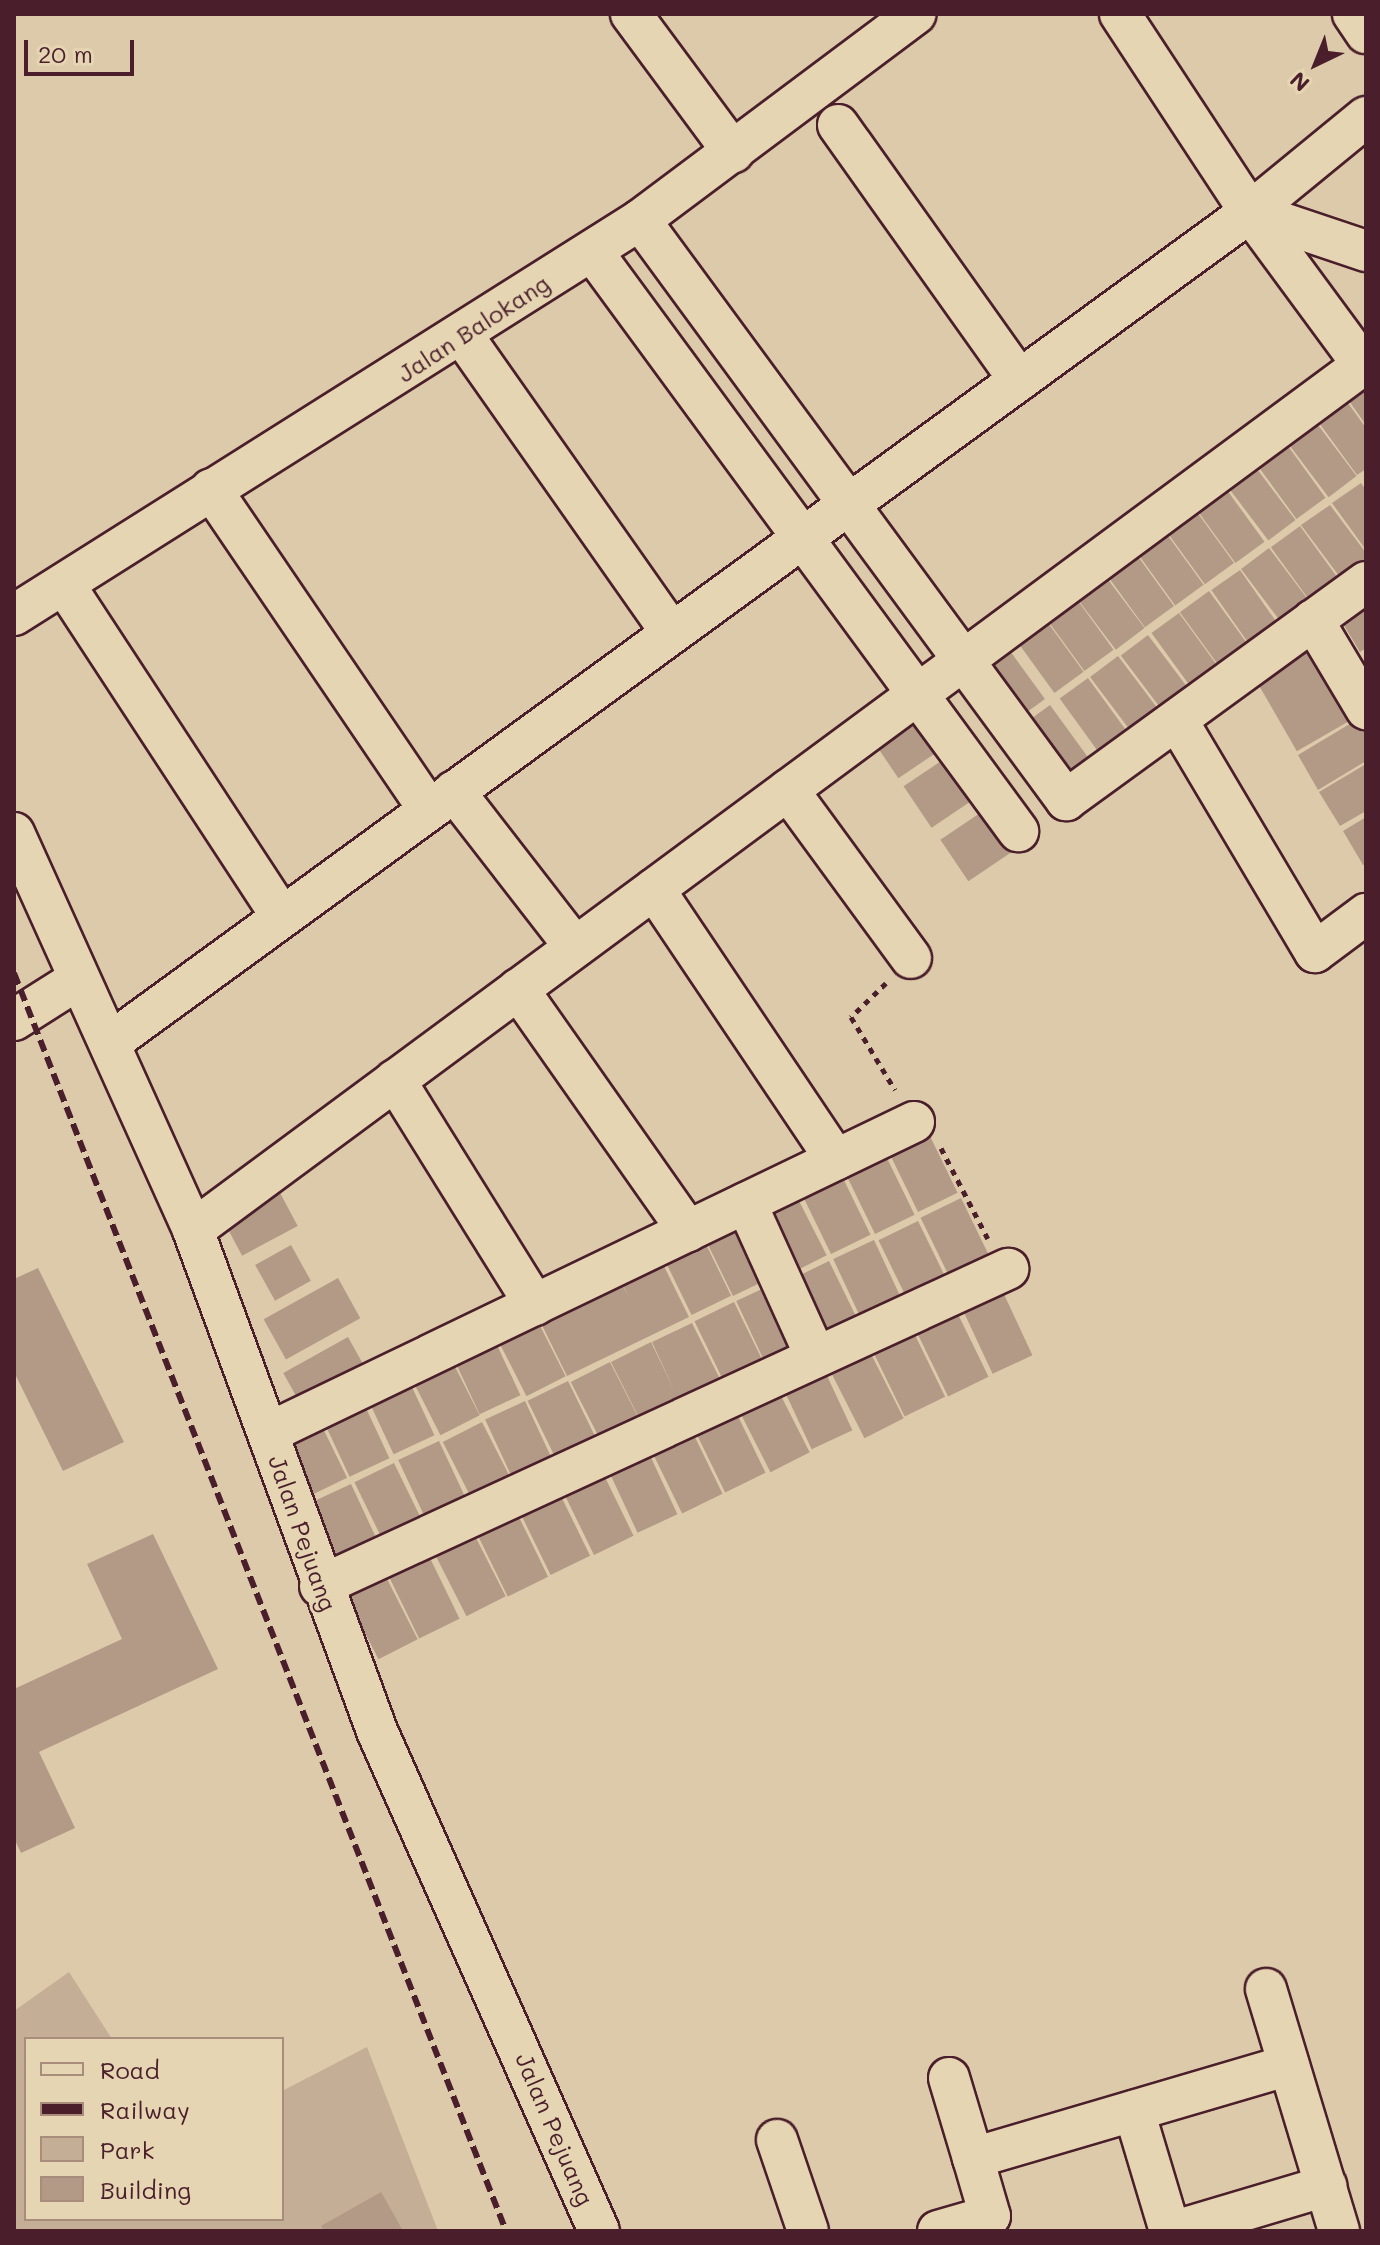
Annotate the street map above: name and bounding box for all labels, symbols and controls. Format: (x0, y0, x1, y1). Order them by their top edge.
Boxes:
scale bar (28, 24, 138, 74)
north arrow (1276, 24, 1356, 104)
text: 20 m (38, 38, 93, 69)
text: N (1283, 66, 1315, 98)
street label: Jalan Balokang (392, 268, 554, 388)
street label: Jalan Pejuang (263, 1451, 343, 1615)
legend (24, 2037, 284, 2221)
street label: Jalan Pejuang (510, 2048, 600, 2210)
text: Road (100, 2054, 160, 2085)
text: Railway (100, 2094, 190, 2125)
text: Park (100, 2134, 154, 2165)
text: Building (100, 2174, 191, 2205)

